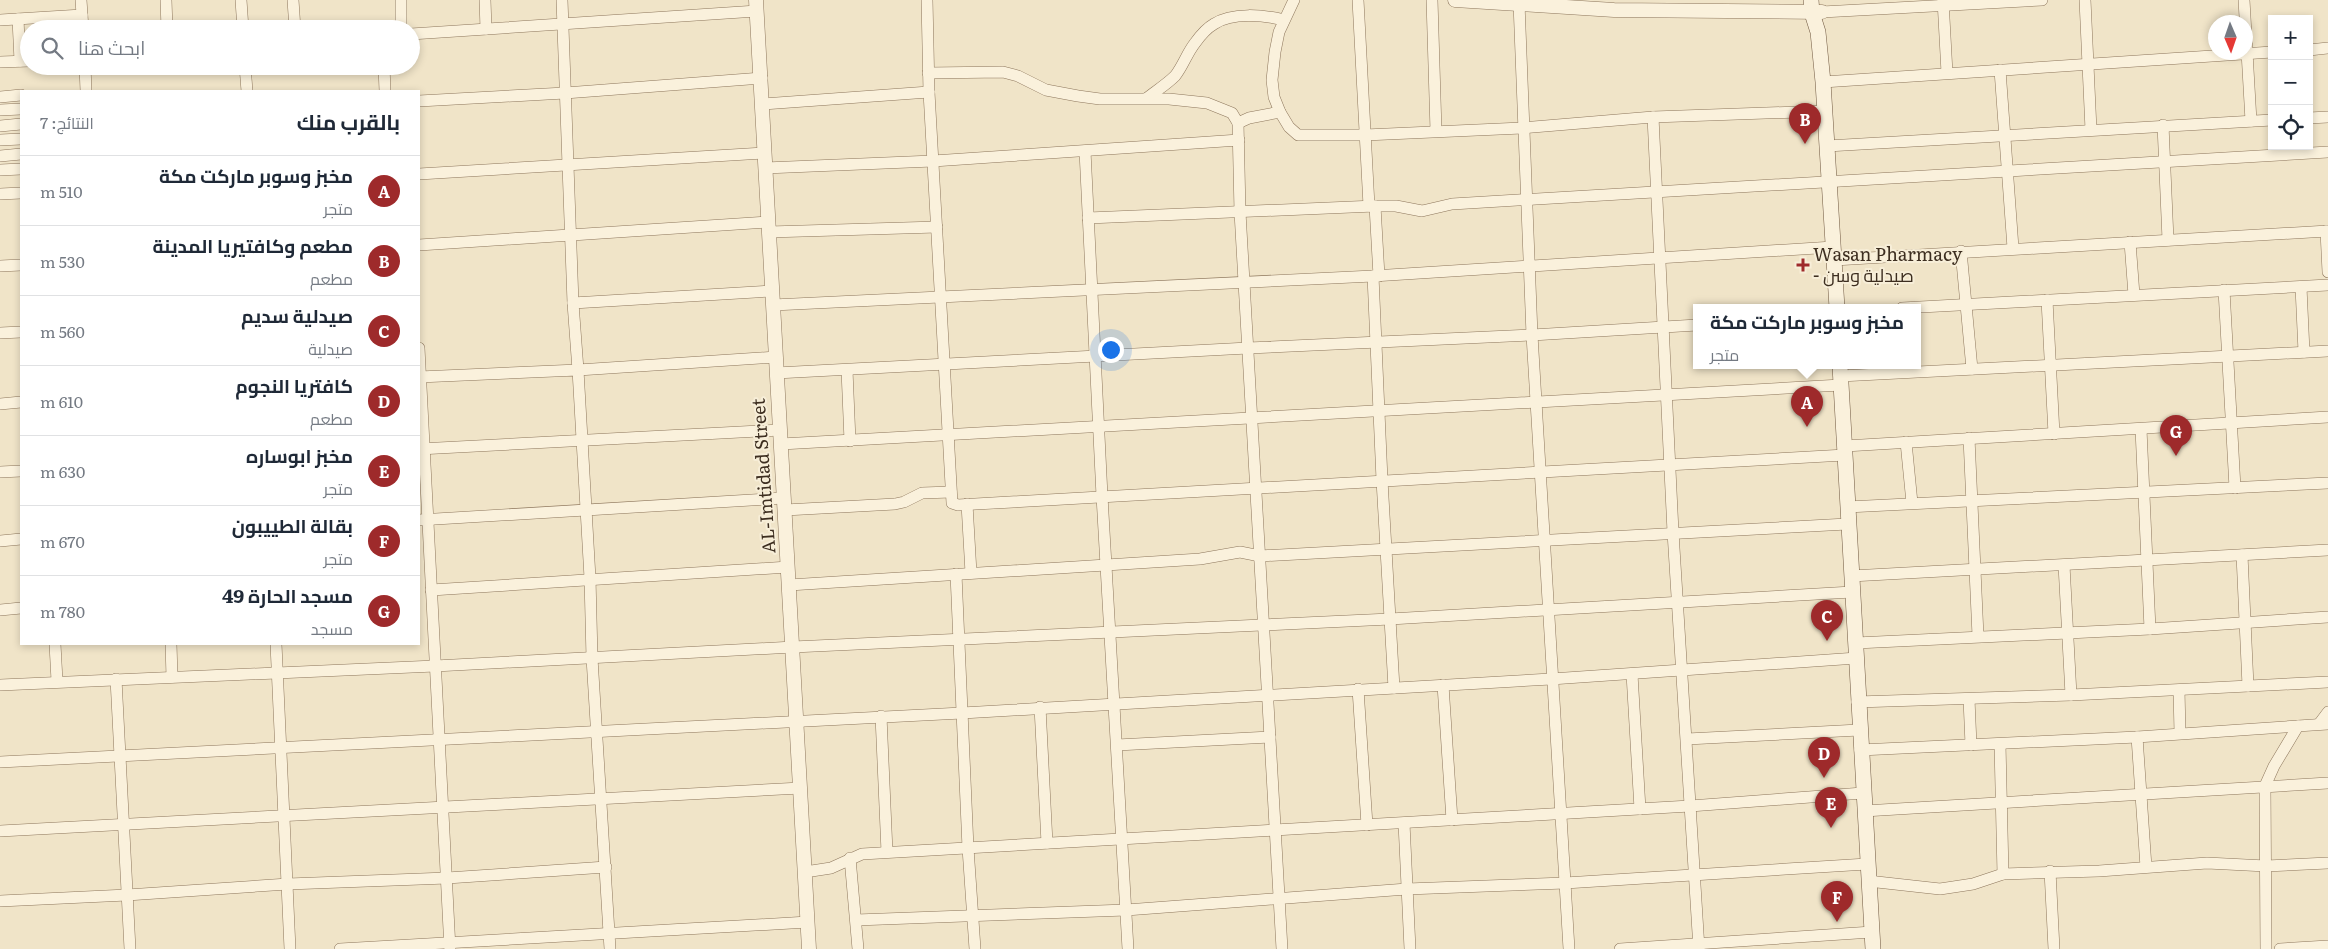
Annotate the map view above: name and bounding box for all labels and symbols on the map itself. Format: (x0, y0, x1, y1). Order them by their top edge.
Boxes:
north arrow (2208, 15, 2253, 60)
pin: B (1789, 103, 1821, 144)
place label: Wasan Pharmacy - صيدلية وسن (1813, 240, 1963, 288)
marker: Wasan Pharmacy - صيدلية وسن (1797, 259, 1809, 271)
your location (1098, 337, 1124, 363)
pin: A (1791, 386, 1823, 427)
street label: AL-Imtidad Street (744, 397, 781, 555)
pin: G (2160, 415, 2192, 456)
pin: C (1811, 600, 1843, 641)
pin: D (1808, 737, 1840, 778)
pin: E (1815, 787, 1847, 828)
pin: F (1821, 881, 1853, 922)

